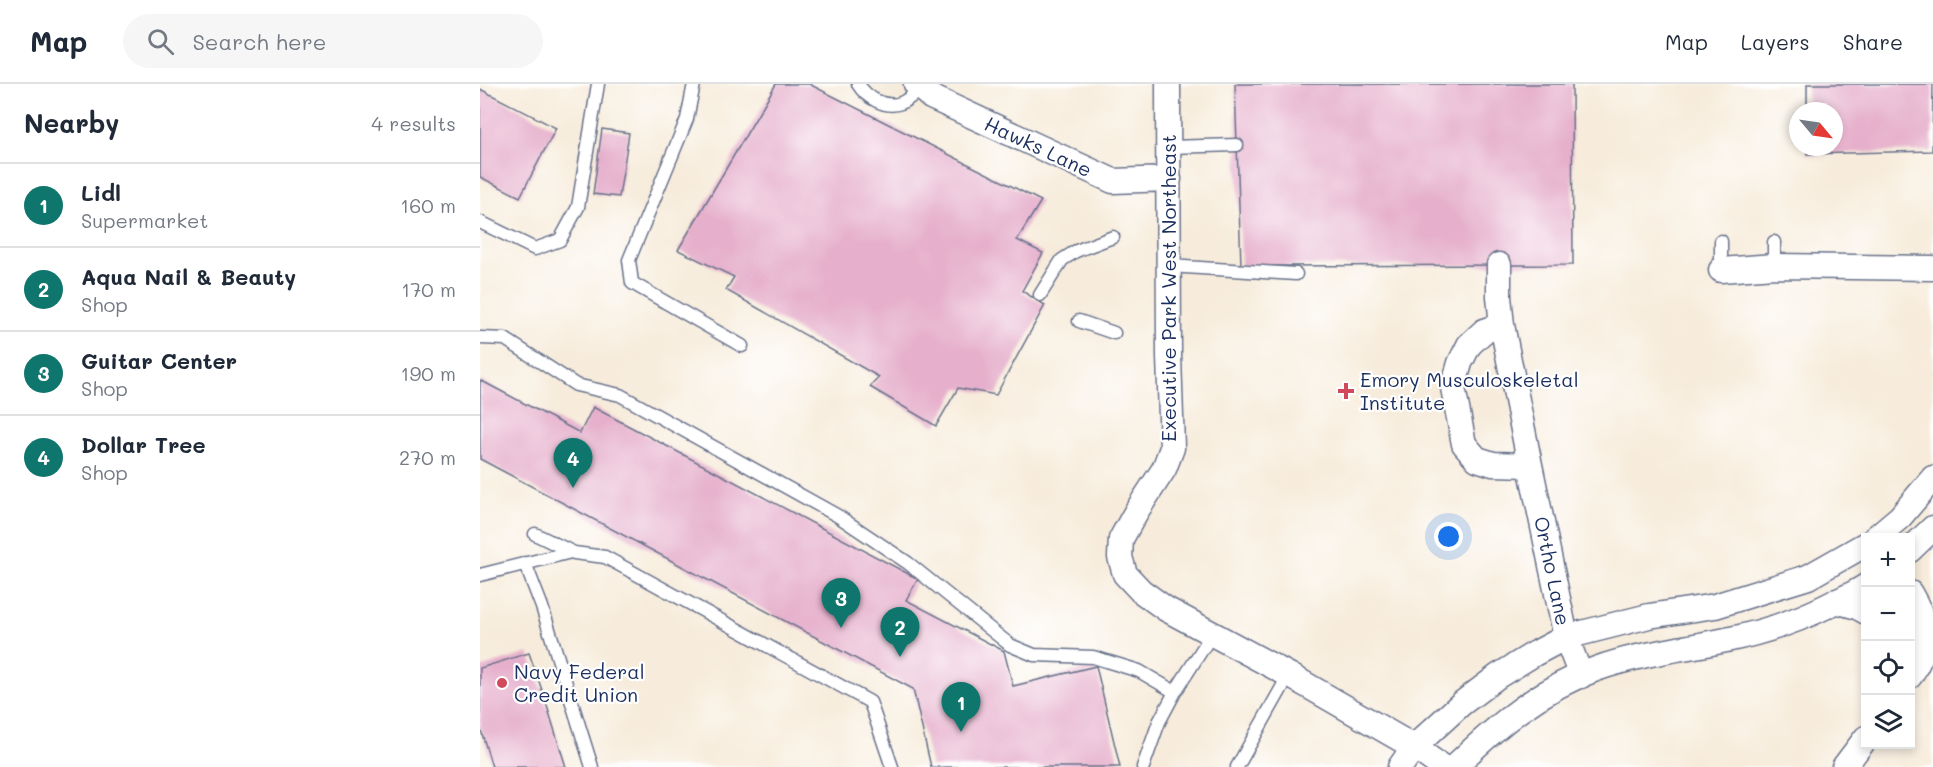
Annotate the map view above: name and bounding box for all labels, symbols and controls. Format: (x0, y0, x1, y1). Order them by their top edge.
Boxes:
search box (123, 14, 543, 68)
text: Map (30, 23, 87, 59)
icon: search (144, 25, 177, 58)
text: Search here (192, 27, 326, 56)
text: Map (1665, 28, 1708, 55)
text: Layers (1741, 28, 1810, 55)
text: Share (1843, 28, 1903, 55)
north arrow (1789, 102, 1843, 156)
text: Nearby (24, 106, 119, 140)
text: 4 results (371, 110, 456, 136)
street label: Hawks Lane (981, 110, 1096, 182)
street label: Executive Park West Northeast (1155, 134, 1181, 442)
text: Lidl (81, 178, 121, 207)
text: 1 (39, 192, 48, 218)
text: 160 m (400, 192, 456, 218)
text: Supermarket (81, 207, 208, 233)
text: Aqua Nail & Beauty (81, 262, 296, 291)
text: 2 (38, 276, 49, 302)
text: 170 m (401, 276, 456, 302)
text: Shop (81, 291, 128, 317)
text: Guitar Center (81, 346, 237, 375)
text: 3 (38, 360, 50, 386)
text: 190 m (401, 360, 456, 386)
place label: Emory Musculoskeletal Institute (1360, 366, 1579, 415)
text: Shop (81, 375, 128, 401)
marker: Emory Musculoskeletal Institute (1337, 382, 1355, 400)
text: Dollar Tree (81, 430, 206, 459)
pin: 4 (554, 438, 592, 488)
text: 4 (37, 444, 50, 470)
text: 270 m (399, 444, 456, 470)
text: Shop (81, 459, 128, 485)
street label: Ortho Lane (1529, 514, 1577, 628)
your location (1434, 522, 1463, 551)
map controls (1861, 533, 1915, 749)
button: + (1861, 533, 1915, 587)
pin: 3 (822, 578, 860, 628)
button: − (1861, 587, 1915, 641)
pin: 2 (880, 608, 920, 657)
button: locate (1861, 641, 1915, 695)
place label: Navy Federal Credit Union (514, 658, 645, 707)
marker: Navy Federal Credit Union (495, 676, 509, 690)
pin: 1 (942, 682, 980, 732)
button: layers (1861, 695, 1915, 749)

